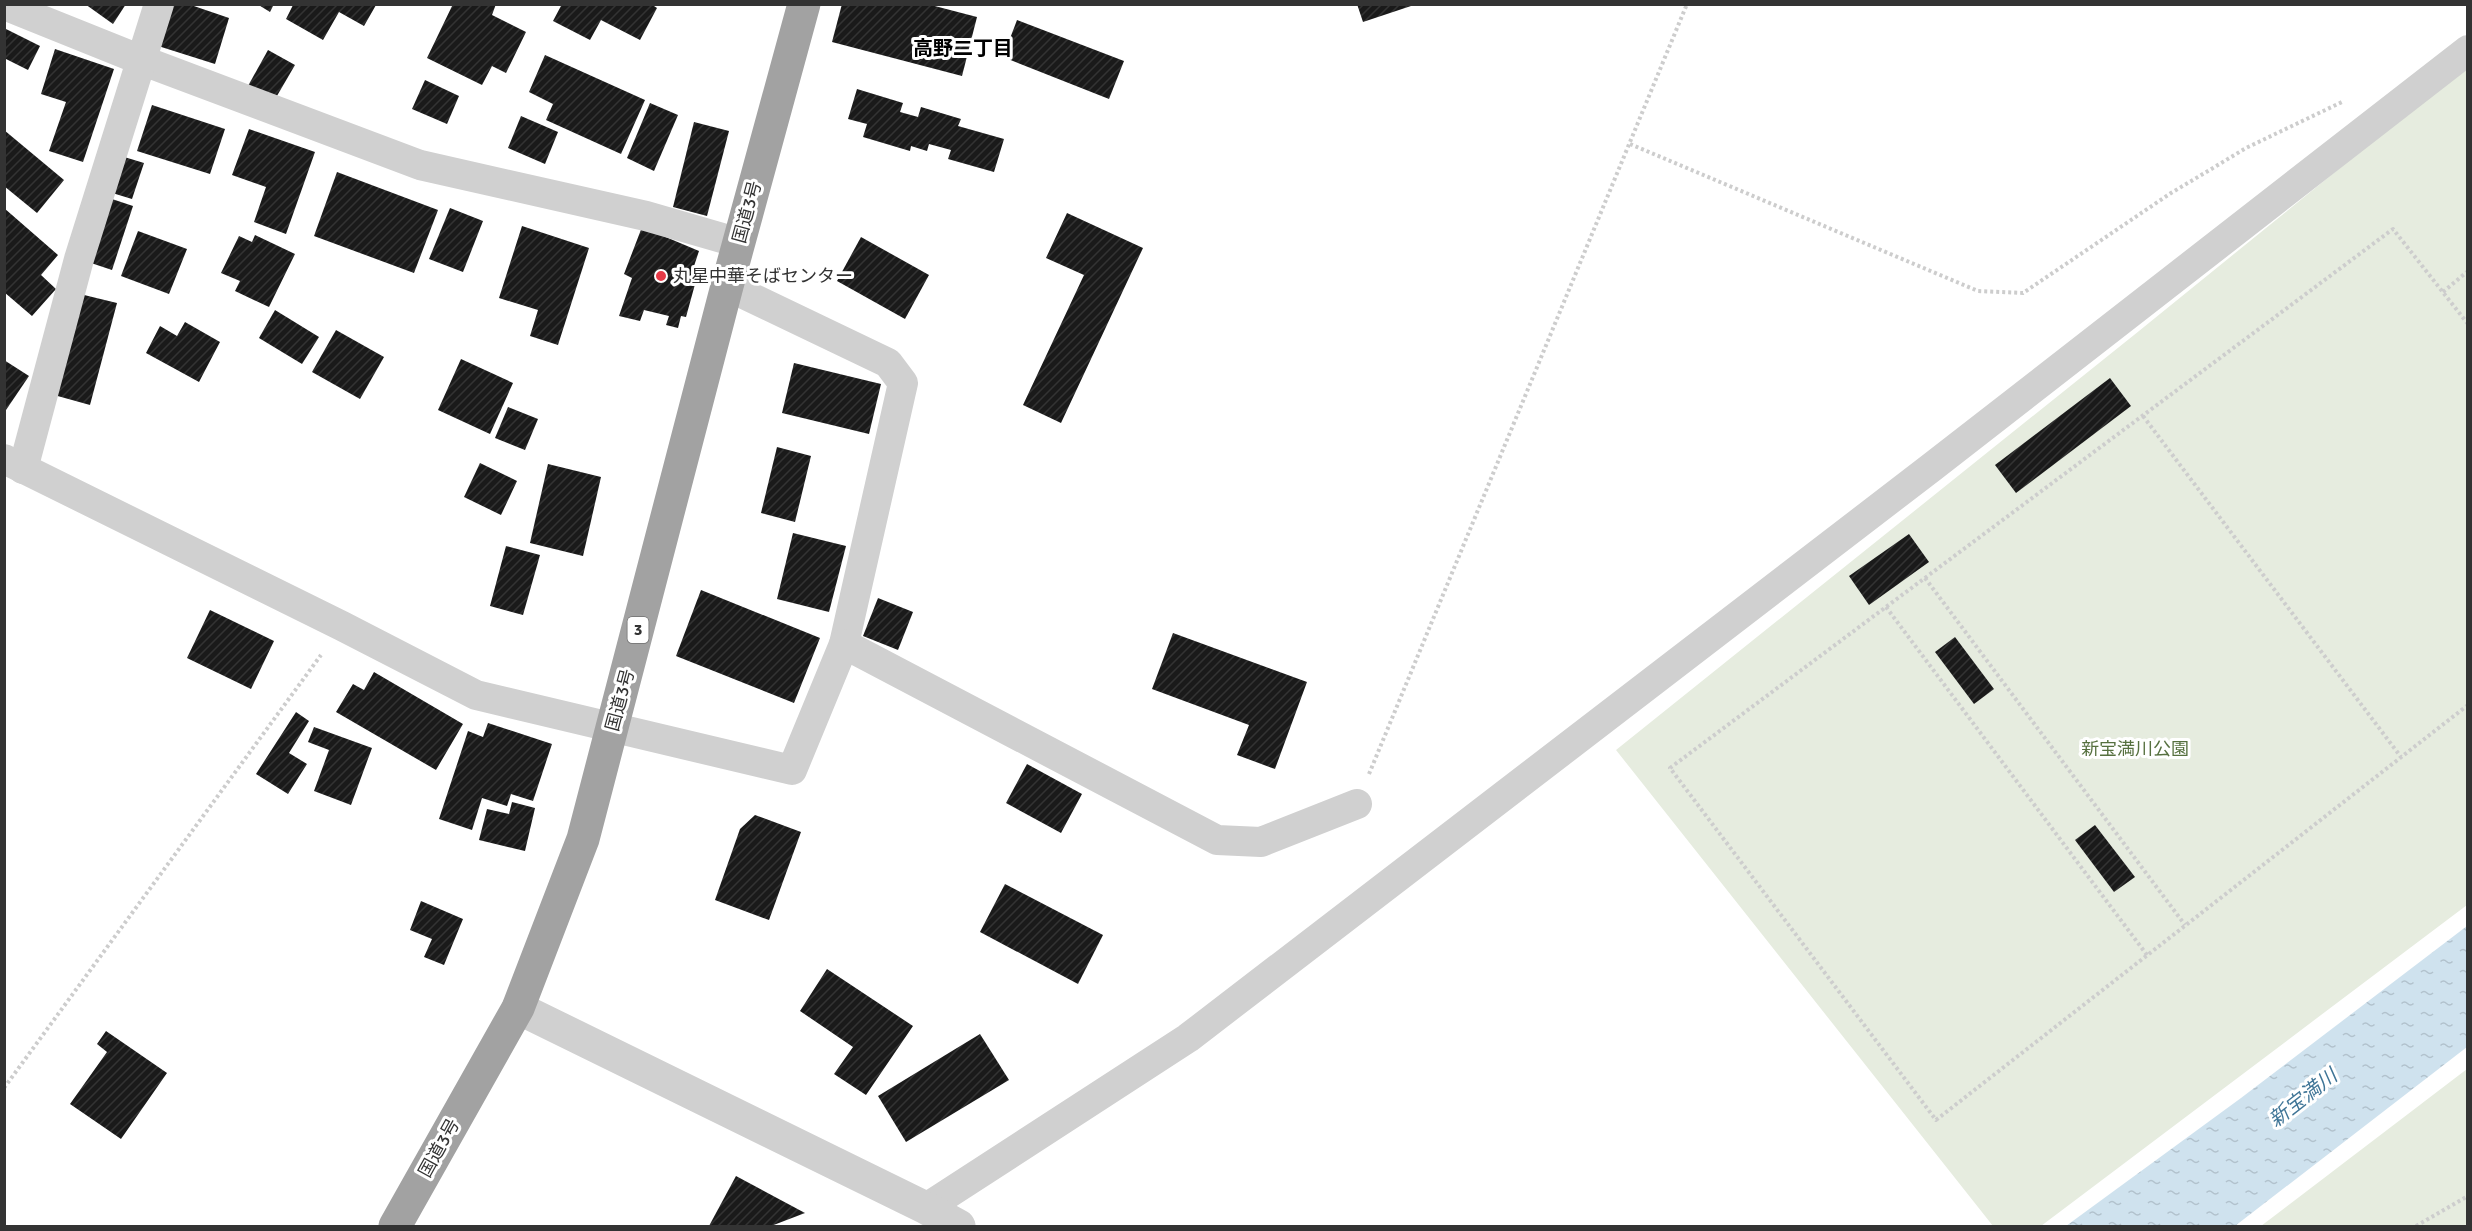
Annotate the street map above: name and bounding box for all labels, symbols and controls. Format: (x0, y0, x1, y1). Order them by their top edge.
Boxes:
district label: 高野二丁目 (913, 36, 1013, 61)
street label: 国道3号 (728, 178, 766, 246)
place label: 丸星中華そばセンター (673, 265, 853, 287)
marker: 丸星中華そばセンター (654, 269, 668, 283)
road number: 3 (628, 617, 648, 643)
street label: 国道3号 (601, 666, 639, 734)
park label: 新宝満川公園 (2081, 738, 2189, 760)
water label: 新宝満川 (2264, 1062, 2344, 1132)
street label: 国道3号 (414, 1115, 464, 1181)

